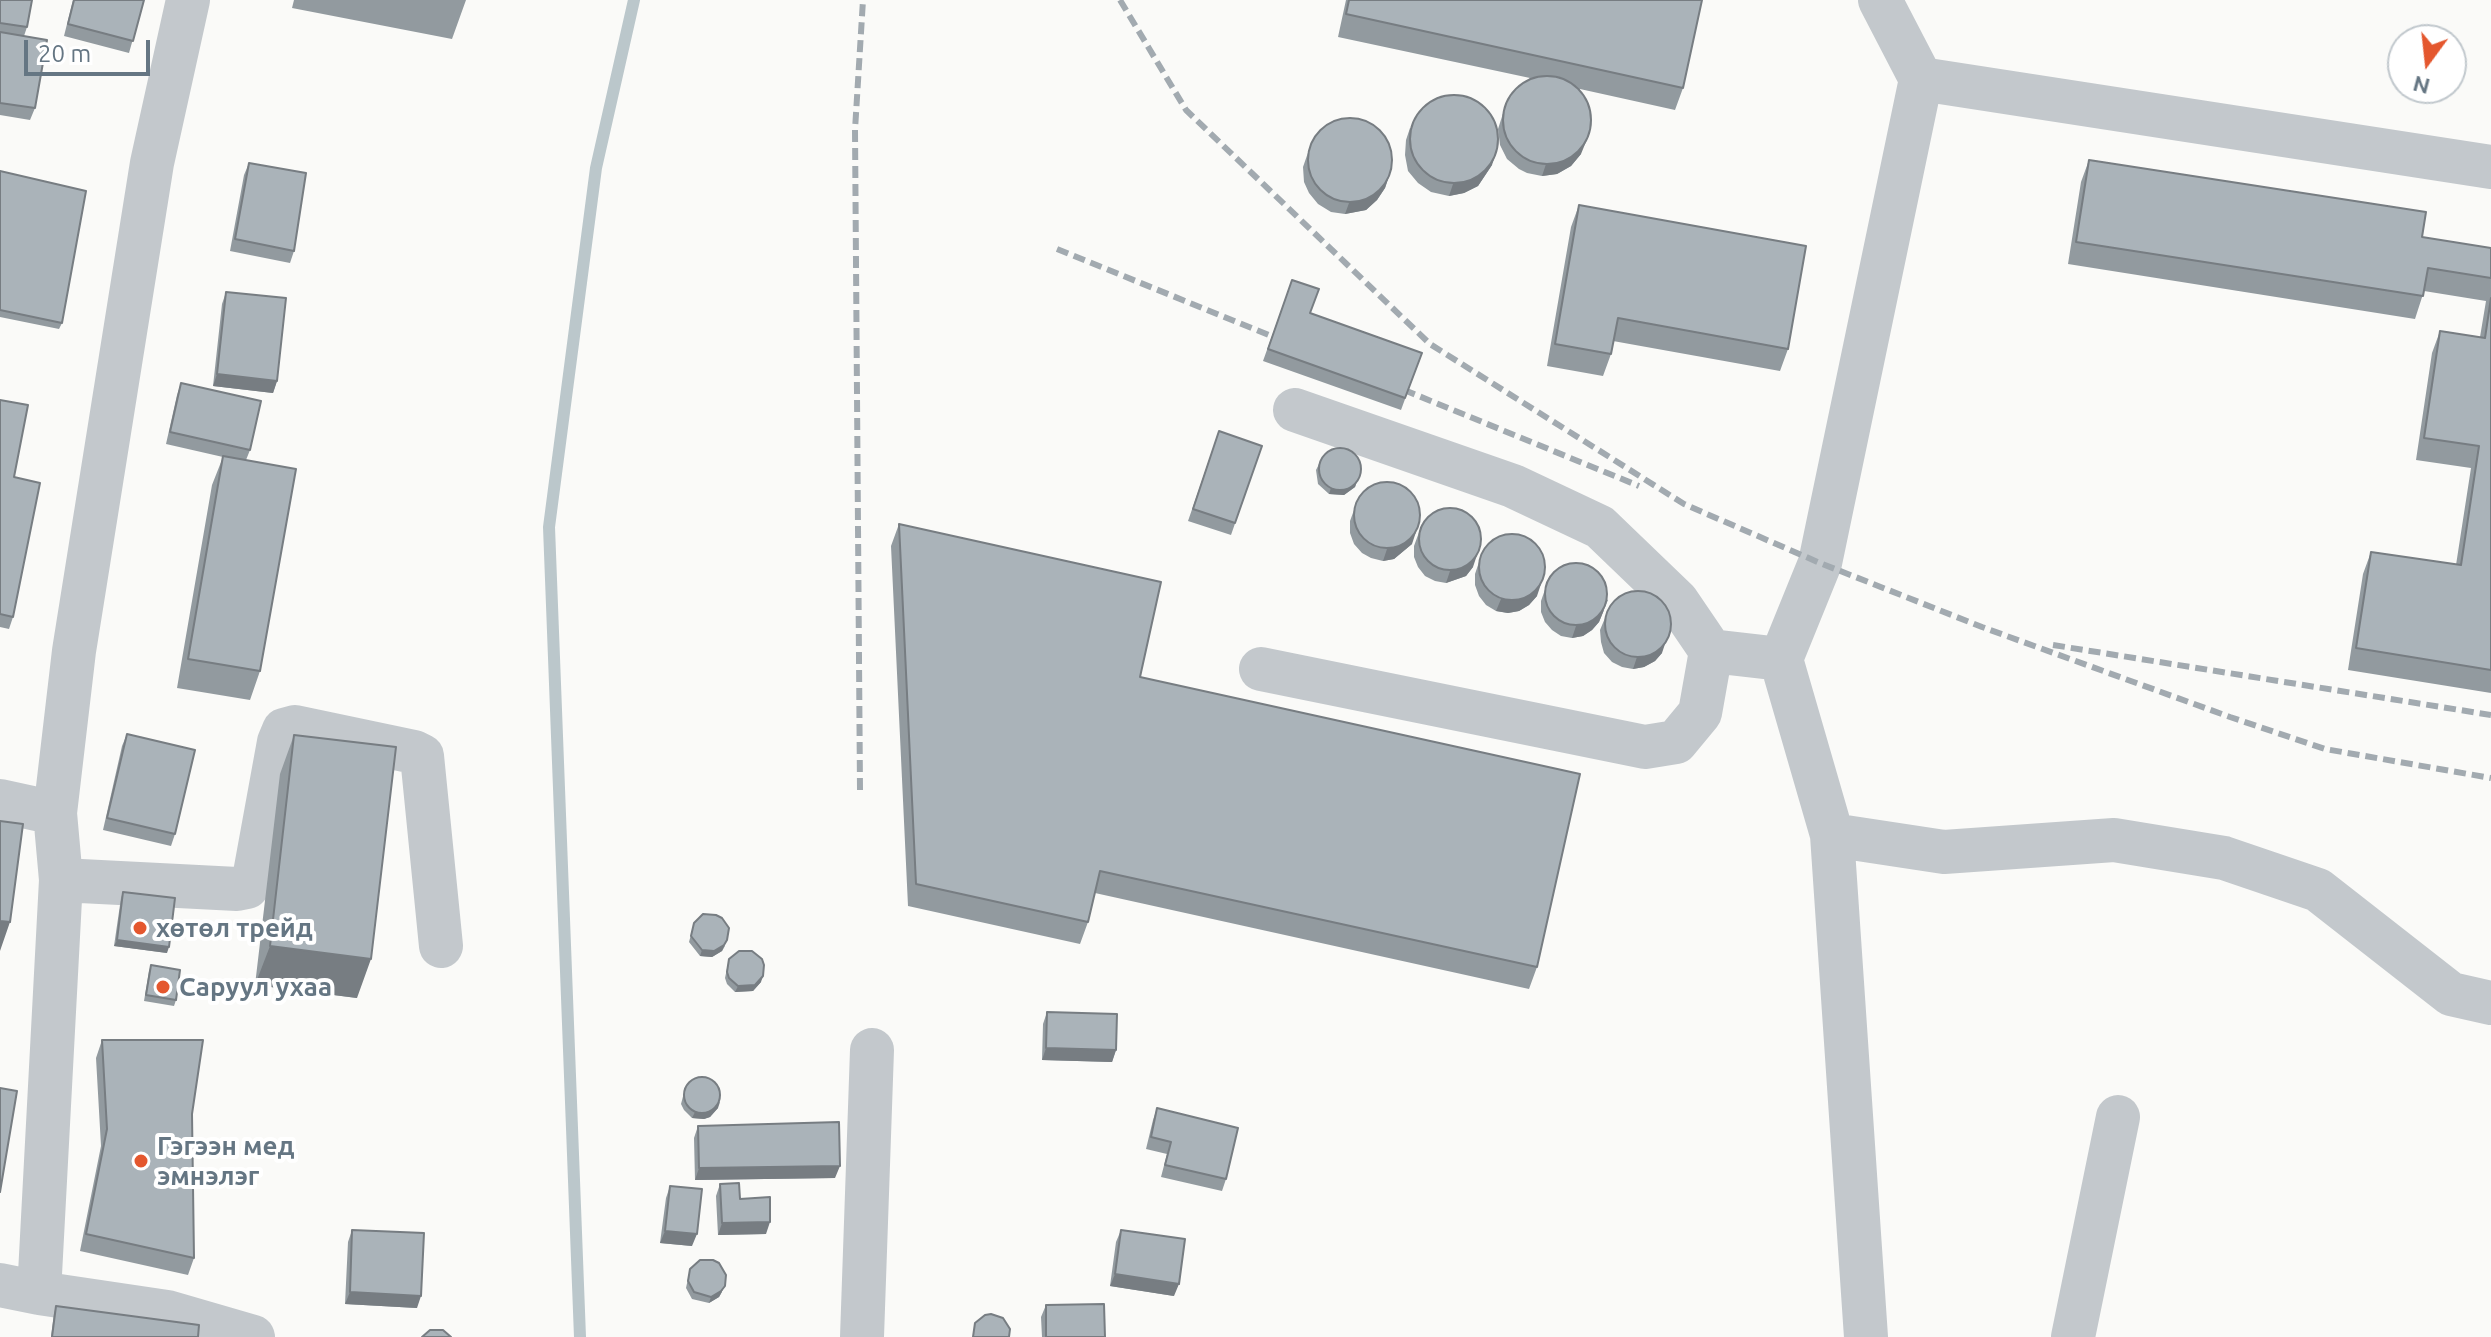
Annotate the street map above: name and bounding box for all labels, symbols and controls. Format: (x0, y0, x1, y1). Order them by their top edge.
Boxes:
scale bar (28, 24, 154, 74)
north arrow (2387, 24, 2467, 104)
text: 20 m (38, 40, 91, 67)
text: N (2410, 72, 2432, 100)
place label: хөтөл трейд (156, 912, 313, 944)
marker: хөтөл трейд (131, 919, 149, 937)
place label: Саруул ухаа (179, 971, 332, 1003)
marker: Саруул ухаа (154, 978, 172, 996)
place label: Гэгээн мед эмнэлэг (157, 1130, 295, 1192)
marker: Гэгээн мед эмнэлэг (132, 1152, 150, 1170)

